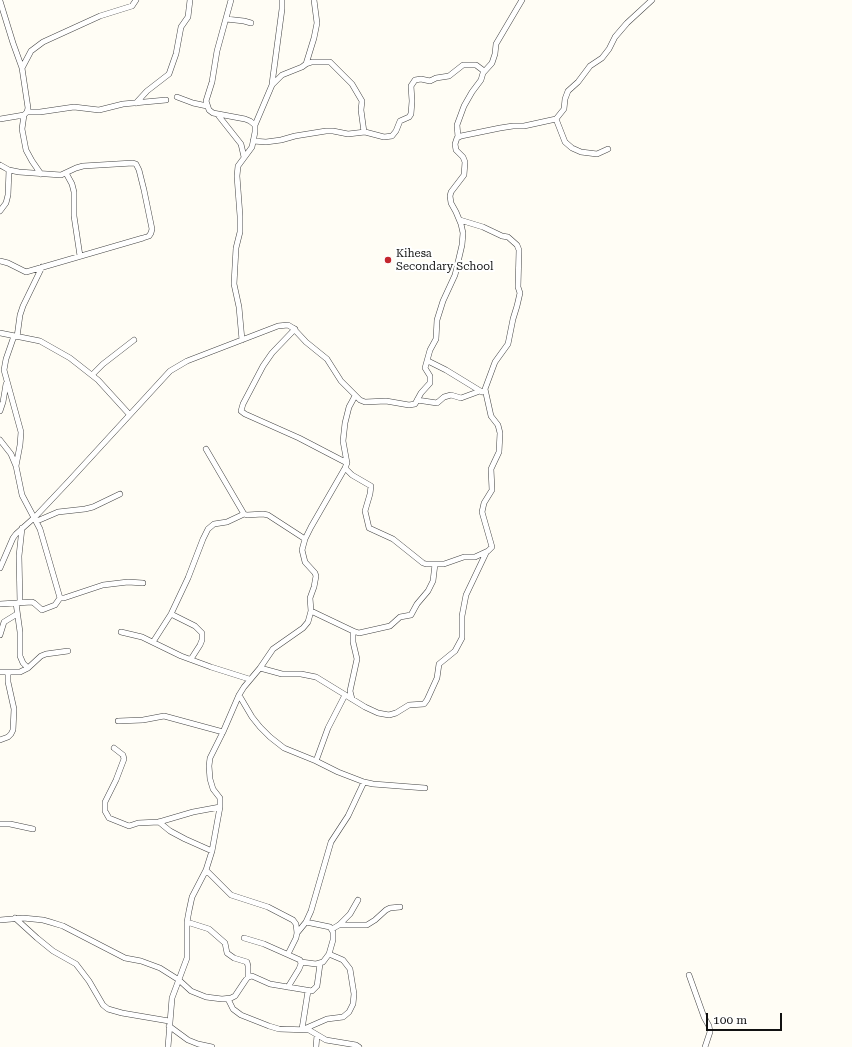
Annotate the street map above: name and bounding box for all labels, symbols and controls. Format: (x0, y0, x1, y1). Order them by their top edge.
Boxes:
place label: Kihesa Secondary School (396, 247, 493, 273)
marker: Kihesa Secondary School (383, 255, 393, 265)
scale bar (708, 1005, 784, 1031)
text: 100 m (713, 1013, 747, 1027)

